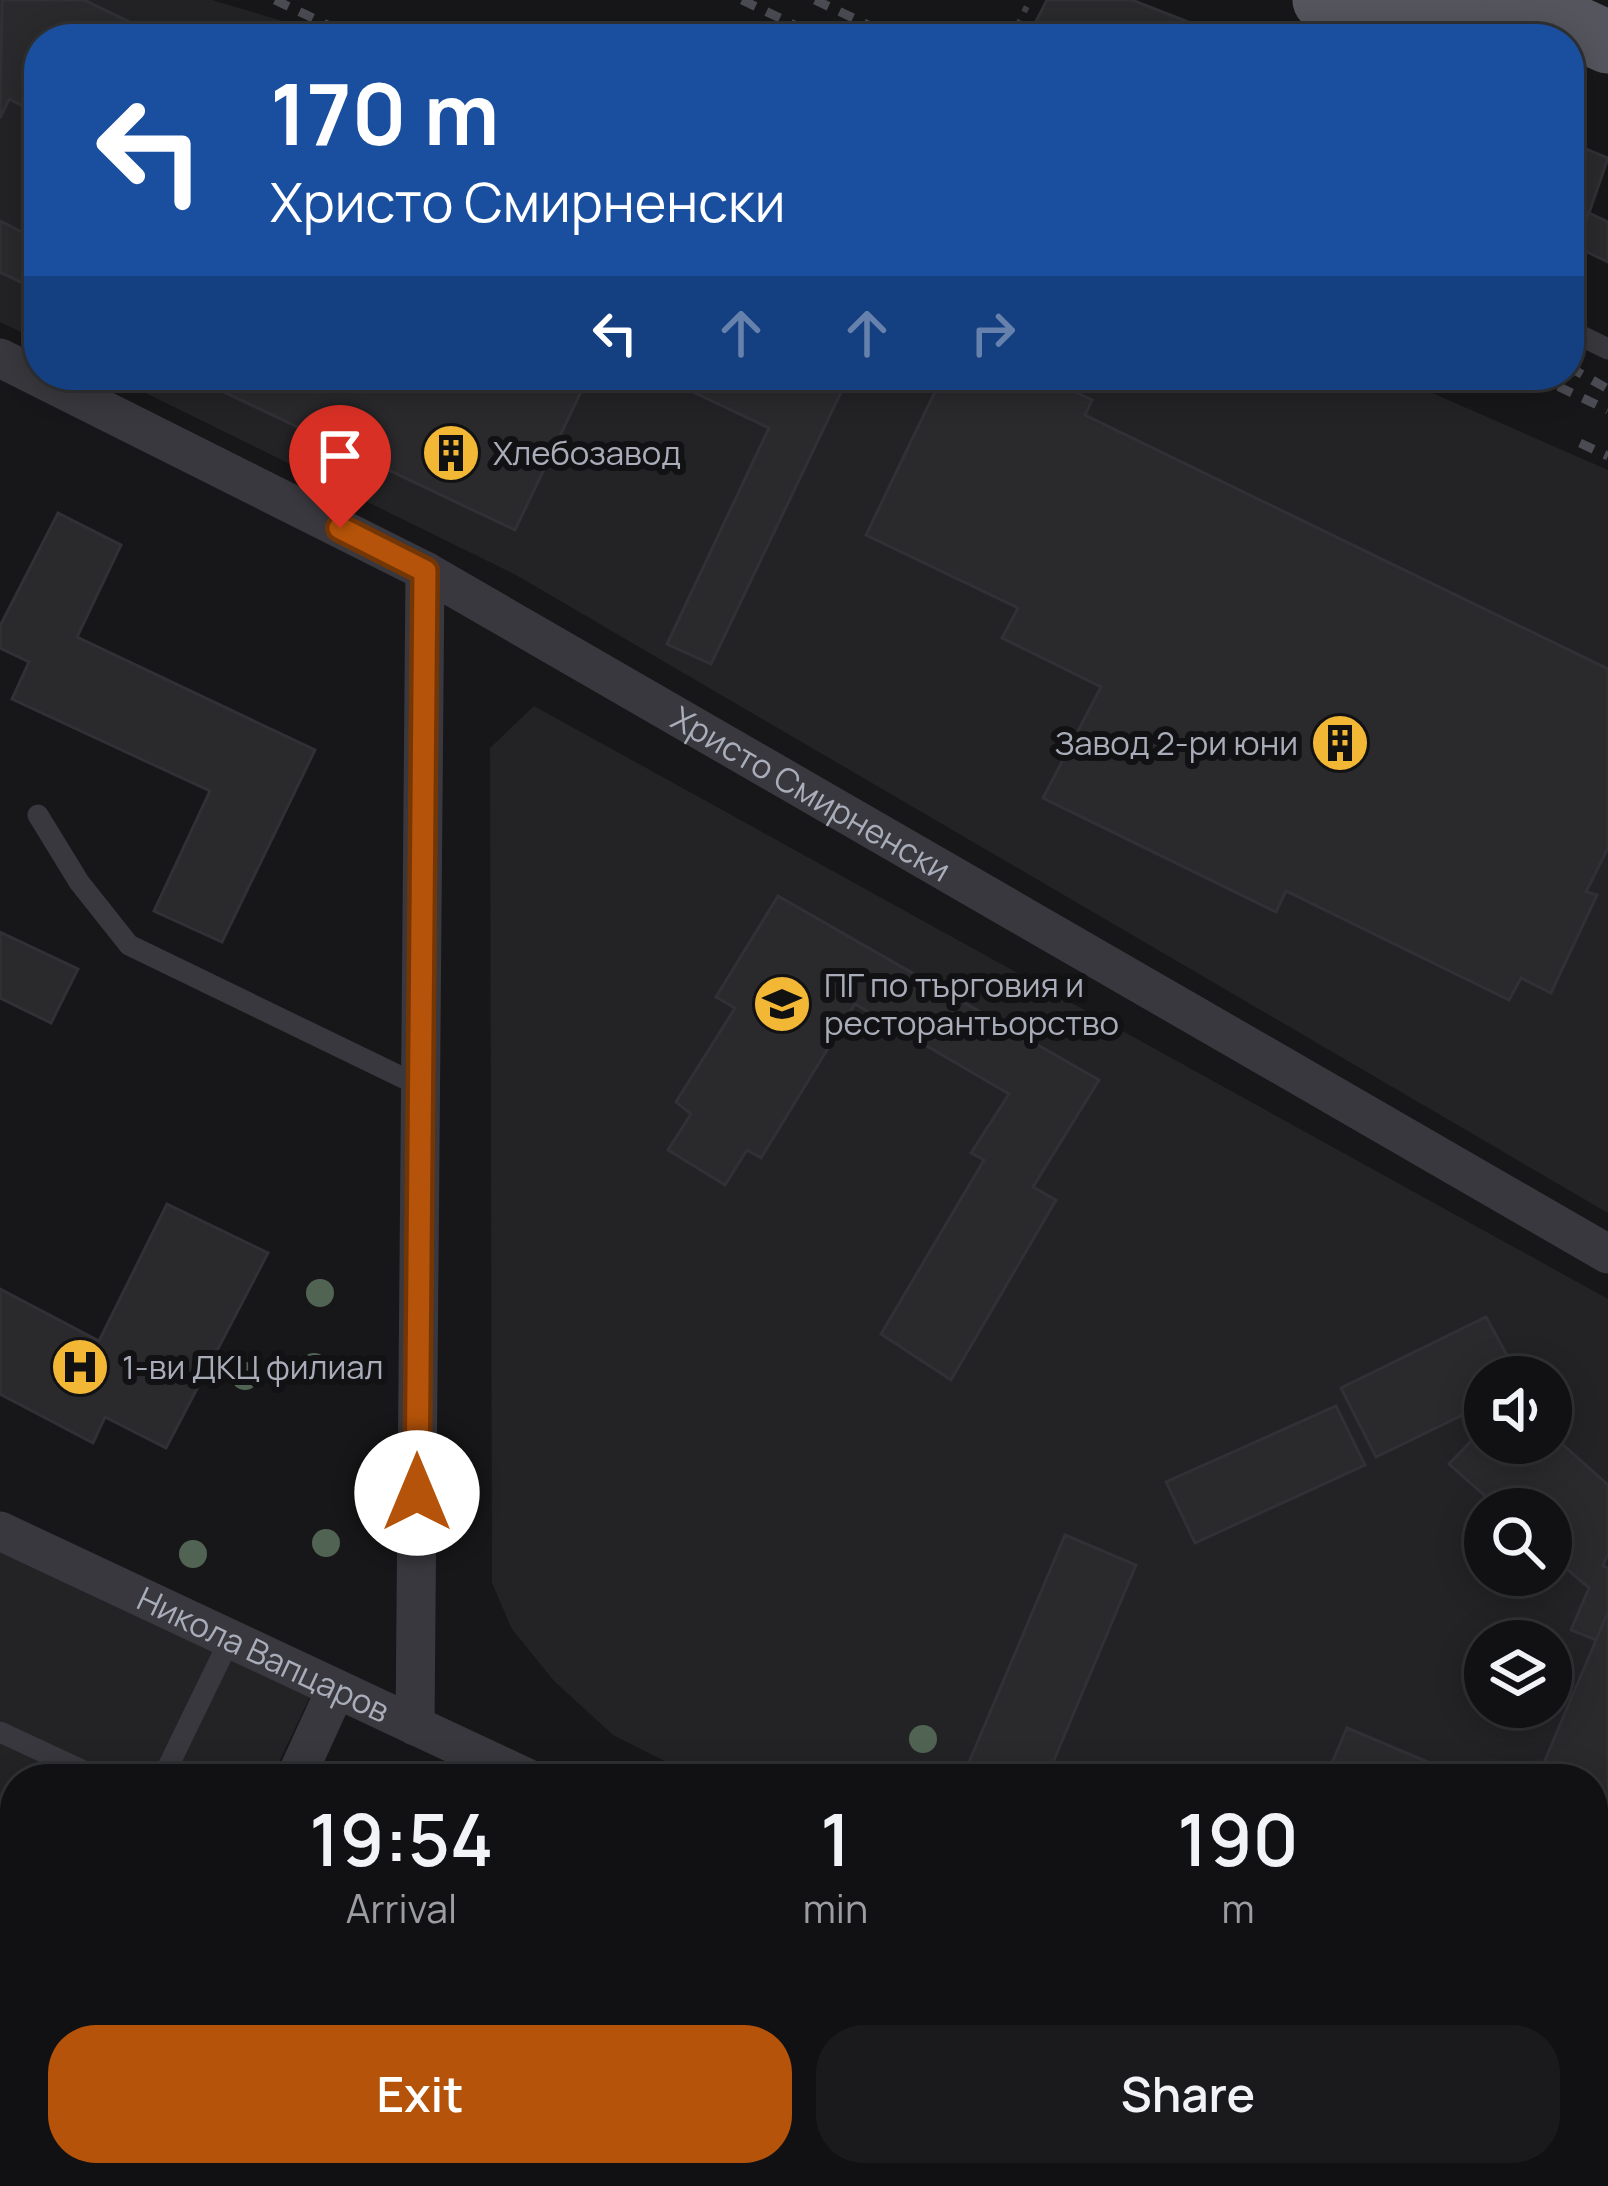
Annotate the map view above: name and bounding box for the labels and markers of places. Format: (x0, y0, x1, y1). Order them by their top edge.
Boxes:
pin (289, 405, 391, 528)
building icon: Хлебозавод (420, 422, 482, 484)
place label: Хлебозавод (493, 430, 681, 475)
building icon: Завод 2-ри юни (1309, 712, 1371, 774)
place label: Завод 2-ри юни (1054, 720, 1298, 765)
place label: ПГ по търговия и ресторантьорство (824, 962, 1119, 1045)
school or university icon: ПГ по търговия и ресторантьорство (751, 973, 813, 1035)
hospital icon: 1-ви ДКЦ филиал (49, 1336, 111, 1398)
place label: 1-ви ДКЦ филиал (122, 1344, 384, 1389)

